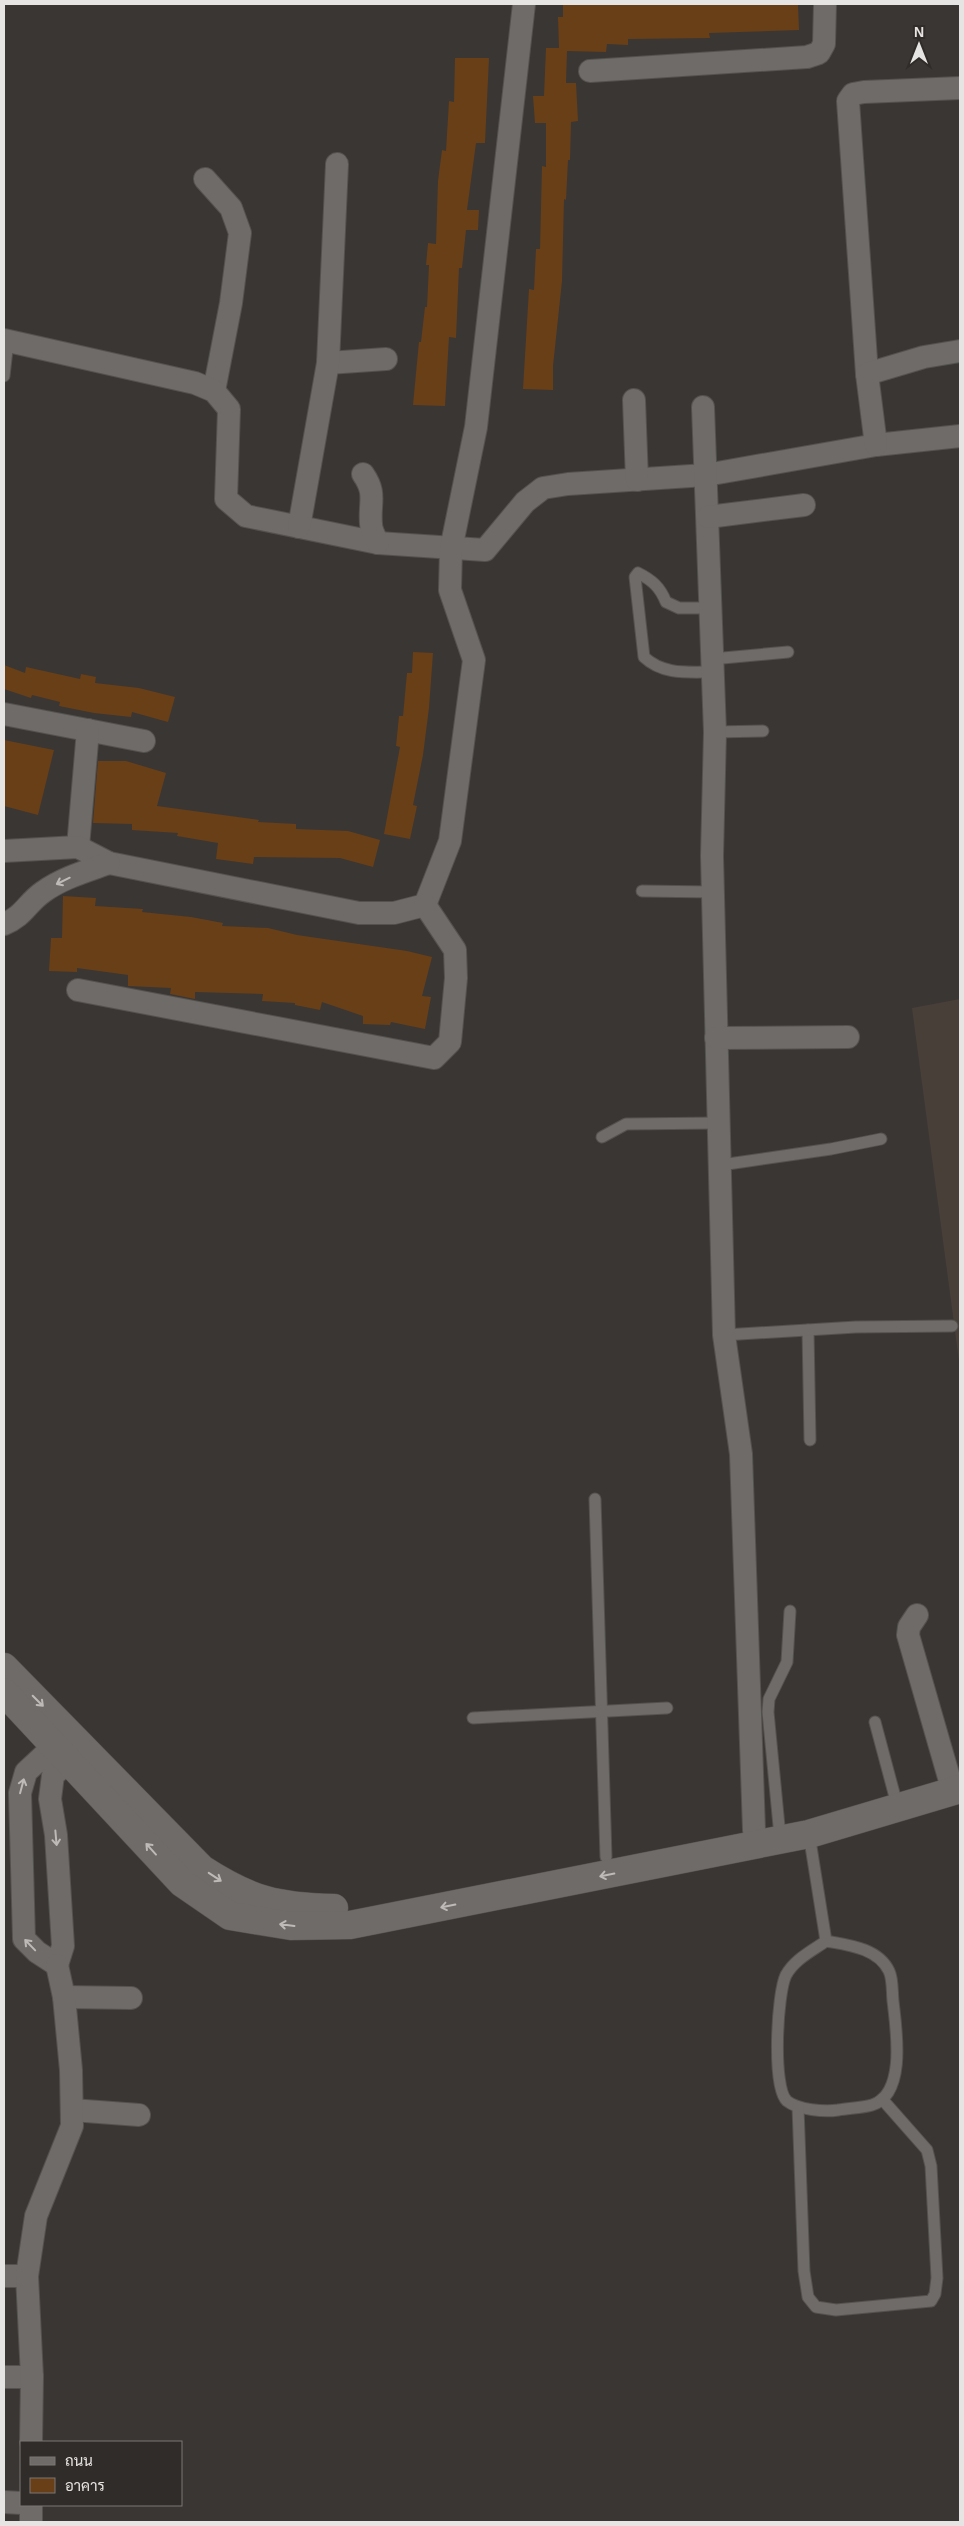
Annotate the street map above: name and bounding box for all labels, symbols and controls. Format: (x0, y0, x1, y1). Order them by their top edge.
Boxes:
north arrow (894, 20, 944, 70)
text: N (914, 24, 924, 40)
one-way arrow (56, 877, 71, 886)
one-way arrow (32, 1695, 44, 1708)
one-way arrow (18, 1778, 27, 1794)
one-way arrow (51, 1830, 61, 1846)
one-way arrow (145, 1842, 157, 1855)
one-way arrow (600, 1871, 616, 1880)
one-way arrow (208, 1873, 222, 1883)
one-way arrow (440, 1902, 456, 1911)
one-way arrow (279, 1920, 295, 1930)
one-way arrow (24, 1939, 36, 1951)
legend (20, 2441, 182, 2506)
text: ถนน (65, 2452, 93, 2469)
text: อาคาร (65, 2477, 105, 2494)

